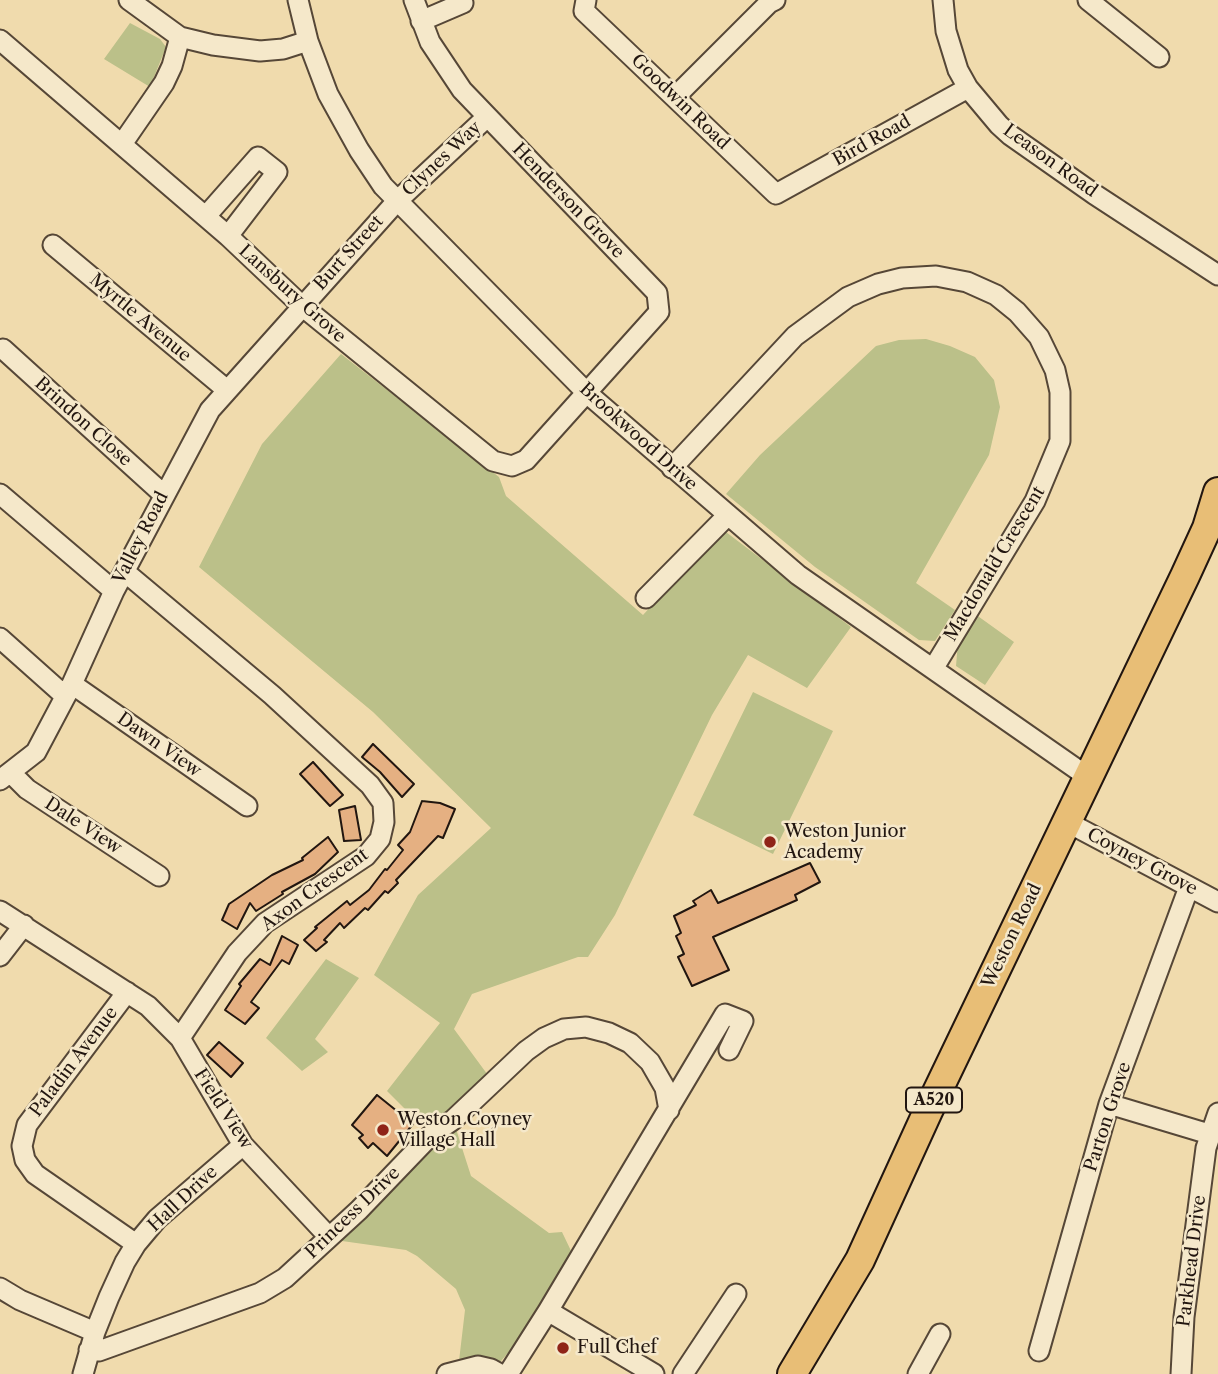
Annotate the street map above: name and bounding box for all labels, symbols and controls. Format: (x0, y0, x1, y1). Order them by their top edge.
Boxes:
street label: Goodwin Road (626, 50, 734, 154)
street label: Bird Road (829, 111, 915, 171)
street label: Clynes Way (398, 117, 486, 201)
street label: Leason Road (999, 120, 1101, 202)
street label: Henderson Grove (508, 139, 628, 263)
street label: Burt Street (310, 211, 388, 295)
street label: Lansbury Grove (234, 240, 350, 348)
street label: Myrtle Avenue (85, 269, 195, 367)
street label: Brindon Close (30, 373, 136, 471)
street label: Brookwood Drive (575, 378, 701, 496)
street label: Macdonald Crescent (940, 483, 1050, 645)
street label: Valley Road (109, 488, 173, 588)
street label: Dawn View (113, 708, 205, 782)
street label: Dale View (40, 793, 126, 859)
place label: Weston Junior Academy (784, 821, 906, 864)
street label: Coyney Grove (1083, 824, 1201, 900)
marker: Weston Junior Academy (762, 834, 778, 850)
street label: Axon Crescent (257, 844, 373, 936)
street label: Weston Road (977, 880, 1047, 992)
street label: Paladin Avenue (26, 1003, 122, 1121)
street label: Parton Grove (1080, 1060, 1136, 1174)
street label: Field View (189, 1065, 257, 1153)
road number: A520 (906, 1088, 962, 1112)
place label: Weston Coyney Village Hall (397, 1109, 532, 1152)
marker: Weston Coyney Village Hall (375, 1122, 391, 1138)
street label: Hall Drive (144, 1161, 222, 1237)
street label: Princess Drive (301, 1163, 405, 1263)
street label: Parkhead Drive (1173, 1194, 1211, 1328)
place label: Full Chef (577, 1337, 657, 1359)
marker: Full Chef (555, 1340, 571, 1356)

